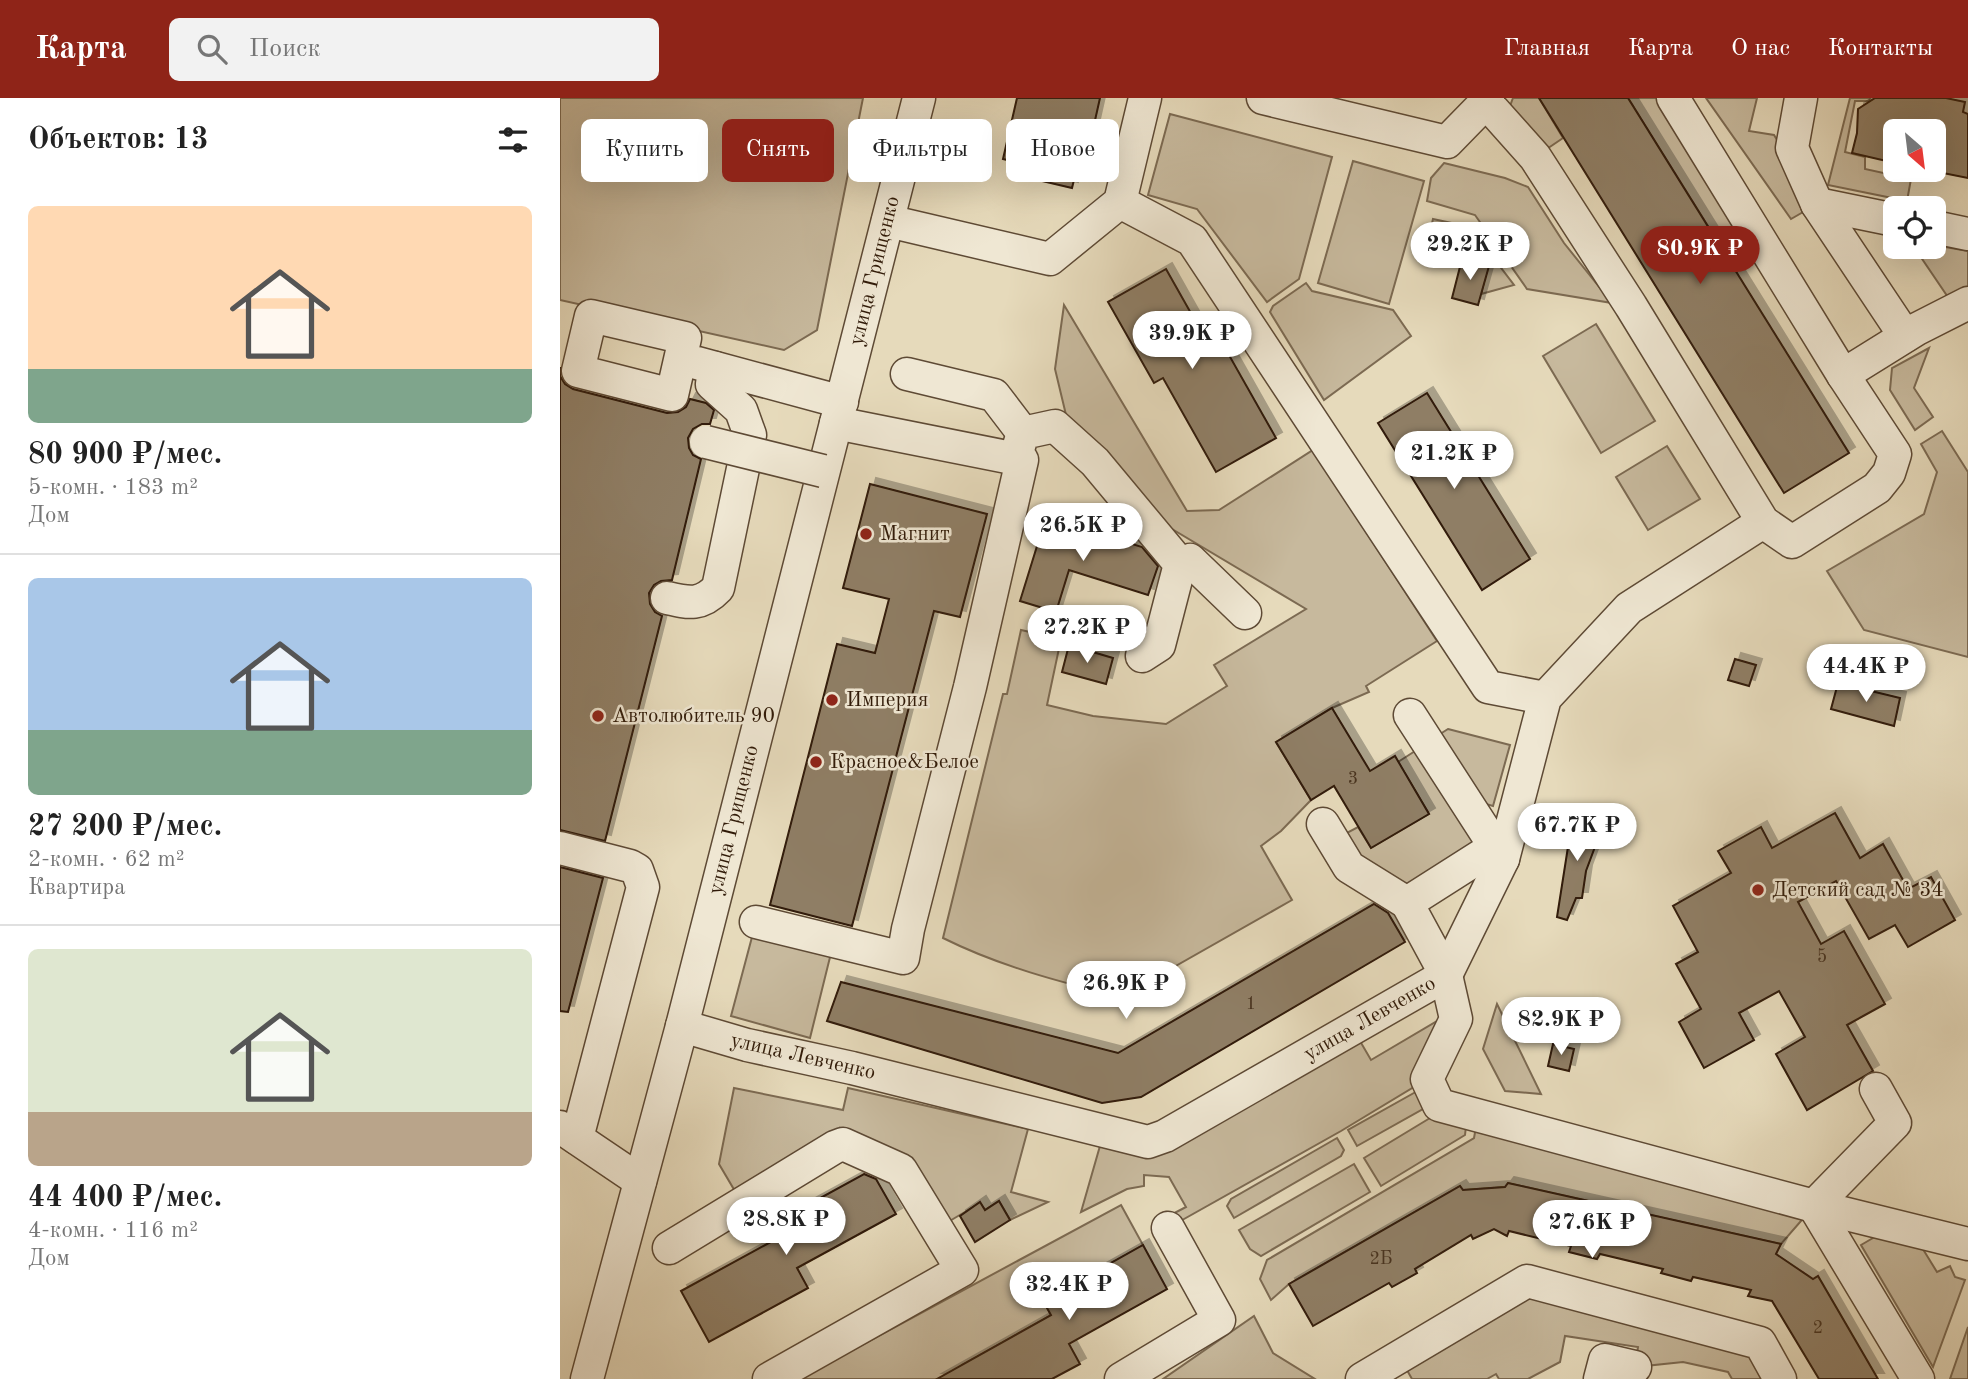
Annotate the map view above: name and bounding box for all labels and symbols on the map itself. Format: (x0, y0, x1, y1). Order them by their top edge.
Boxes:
north arrow (1883, 119, 1946, 182)
street label: улица Грищенко (846, 194, 904, 348)
pin: 29.2K ₽ (1405, 222, 1535, 282)
pin: 80.9K ₽ (1635, 226, 1765, 286)
pin: 39.9K ₽ (1127, 312, 1257, 371)
pin: 21.2K ₽ (1389, 432, 1519, 491)
pin: 26.5K ₽ (1018, 504, 1148, 563)
place label: Магнит (880, 524, 950, 545)
marker: Магнит (858, 526, 874, 542)
pin: 27.2K ₽ (1022, 606, 1152, 665)
pin: 44.4K ₽ (1801, 644, 1931, 704)
place label: Империя (846, 690, 929, 711)
marker: Империя (824, 692, 840, 708)
place label: Автолюбитель 90 (612, 706, 775, 727)
marker: Автолюбитель 90 (590, 708, 606, 724)
street label: улица Грищенко (705, 743, 763, 897)
place label: Красное&Белое (830, 752, 979, 773)
marker: Красное&Белое (808, 754, 824, 770)
house number: 3 (1348, 770, 1358, 788)
pin: 67.7K ₽ (1512, 804, 1642, 863)
place label: Детский сад № 34 (1772, 880, 1944, 901)
marker: Детский сад № 34 (1750, 882, 1766, 898)
house number: 5 (1817, 948, 1827, 966)
pin: 26.9K ₽ (1061, 962, 1191, 1021)
street label: улица Левченко (1301, 973, 1439, 1065)
house number: 1 (1246, 995, 1256, 1013)
pin: 82.9K ₽ (1496, 998, 1626, 1057)
street label: улица Левченко (728, 1030, 878, 1084)
pin: 28.8K ₽ (721, 1198, 851, 1257)
pin: 27.6K ₽ (1527, 1200, 1657, 1260)
house number: 2Б (1369, 1250, 1393, 1268)
pin: 32.4K ₽ (1004, 1262, 1134, 1322)
house number: 2 (1813, 1319, 1823, 1337)

